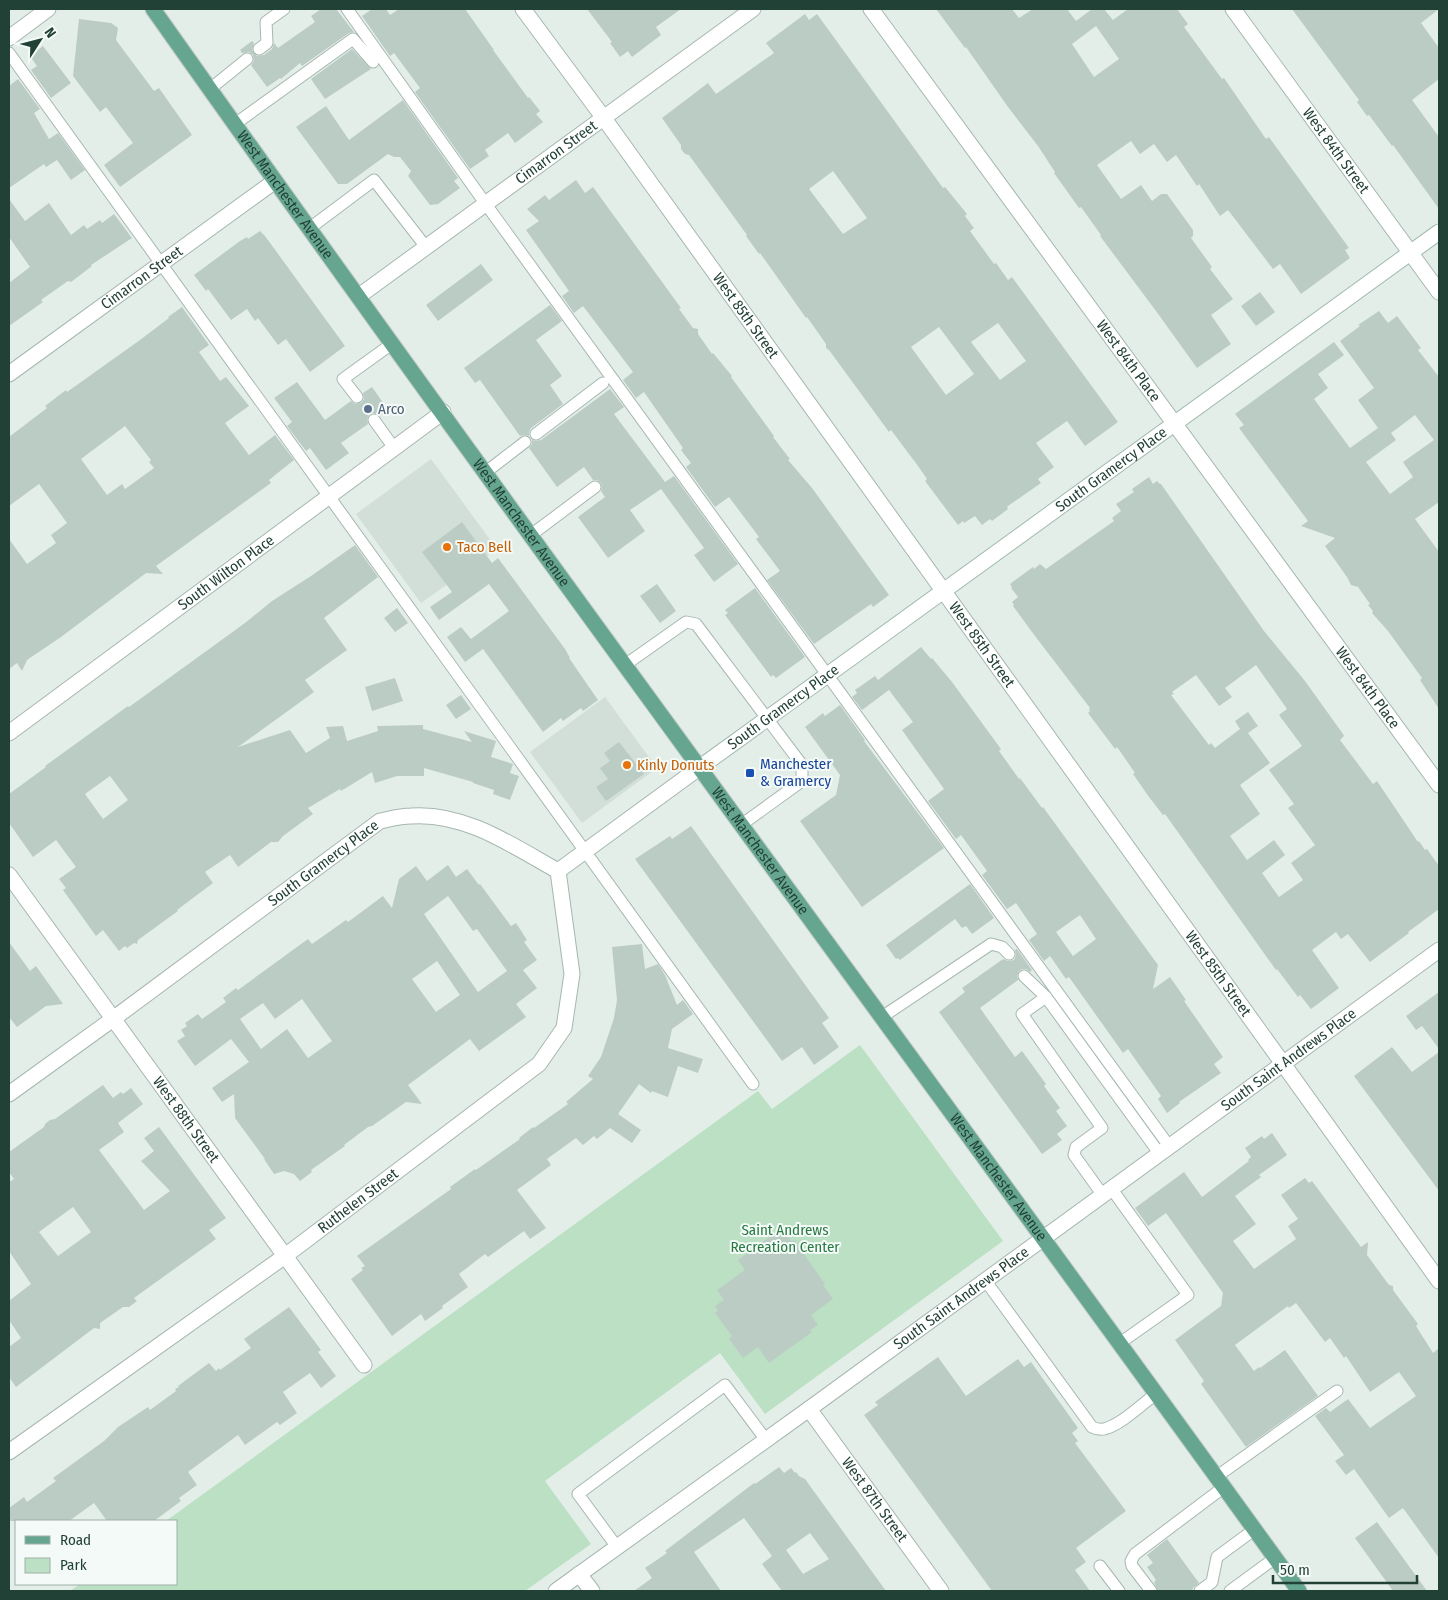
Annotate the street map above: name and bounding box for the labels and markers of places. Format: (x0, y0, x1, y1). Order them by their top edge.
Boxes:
place label: Arco (378, 400, 405, 418)
marker: Arco (362, 403, 374, 415)
place label: Taco Bell (457, 538, 512, 556)
marker: Taco Bell (441, 541, 453, 553)
place label: Manchester & Gramercy (760, 755, 832, 790)
place label: Kinly Donuts (637, 756, 714, 774)
marker: Kinly Donuts (621, 759, 633, 771)
marker: Manchester & Gramercy (744, 767, 756, 779)

